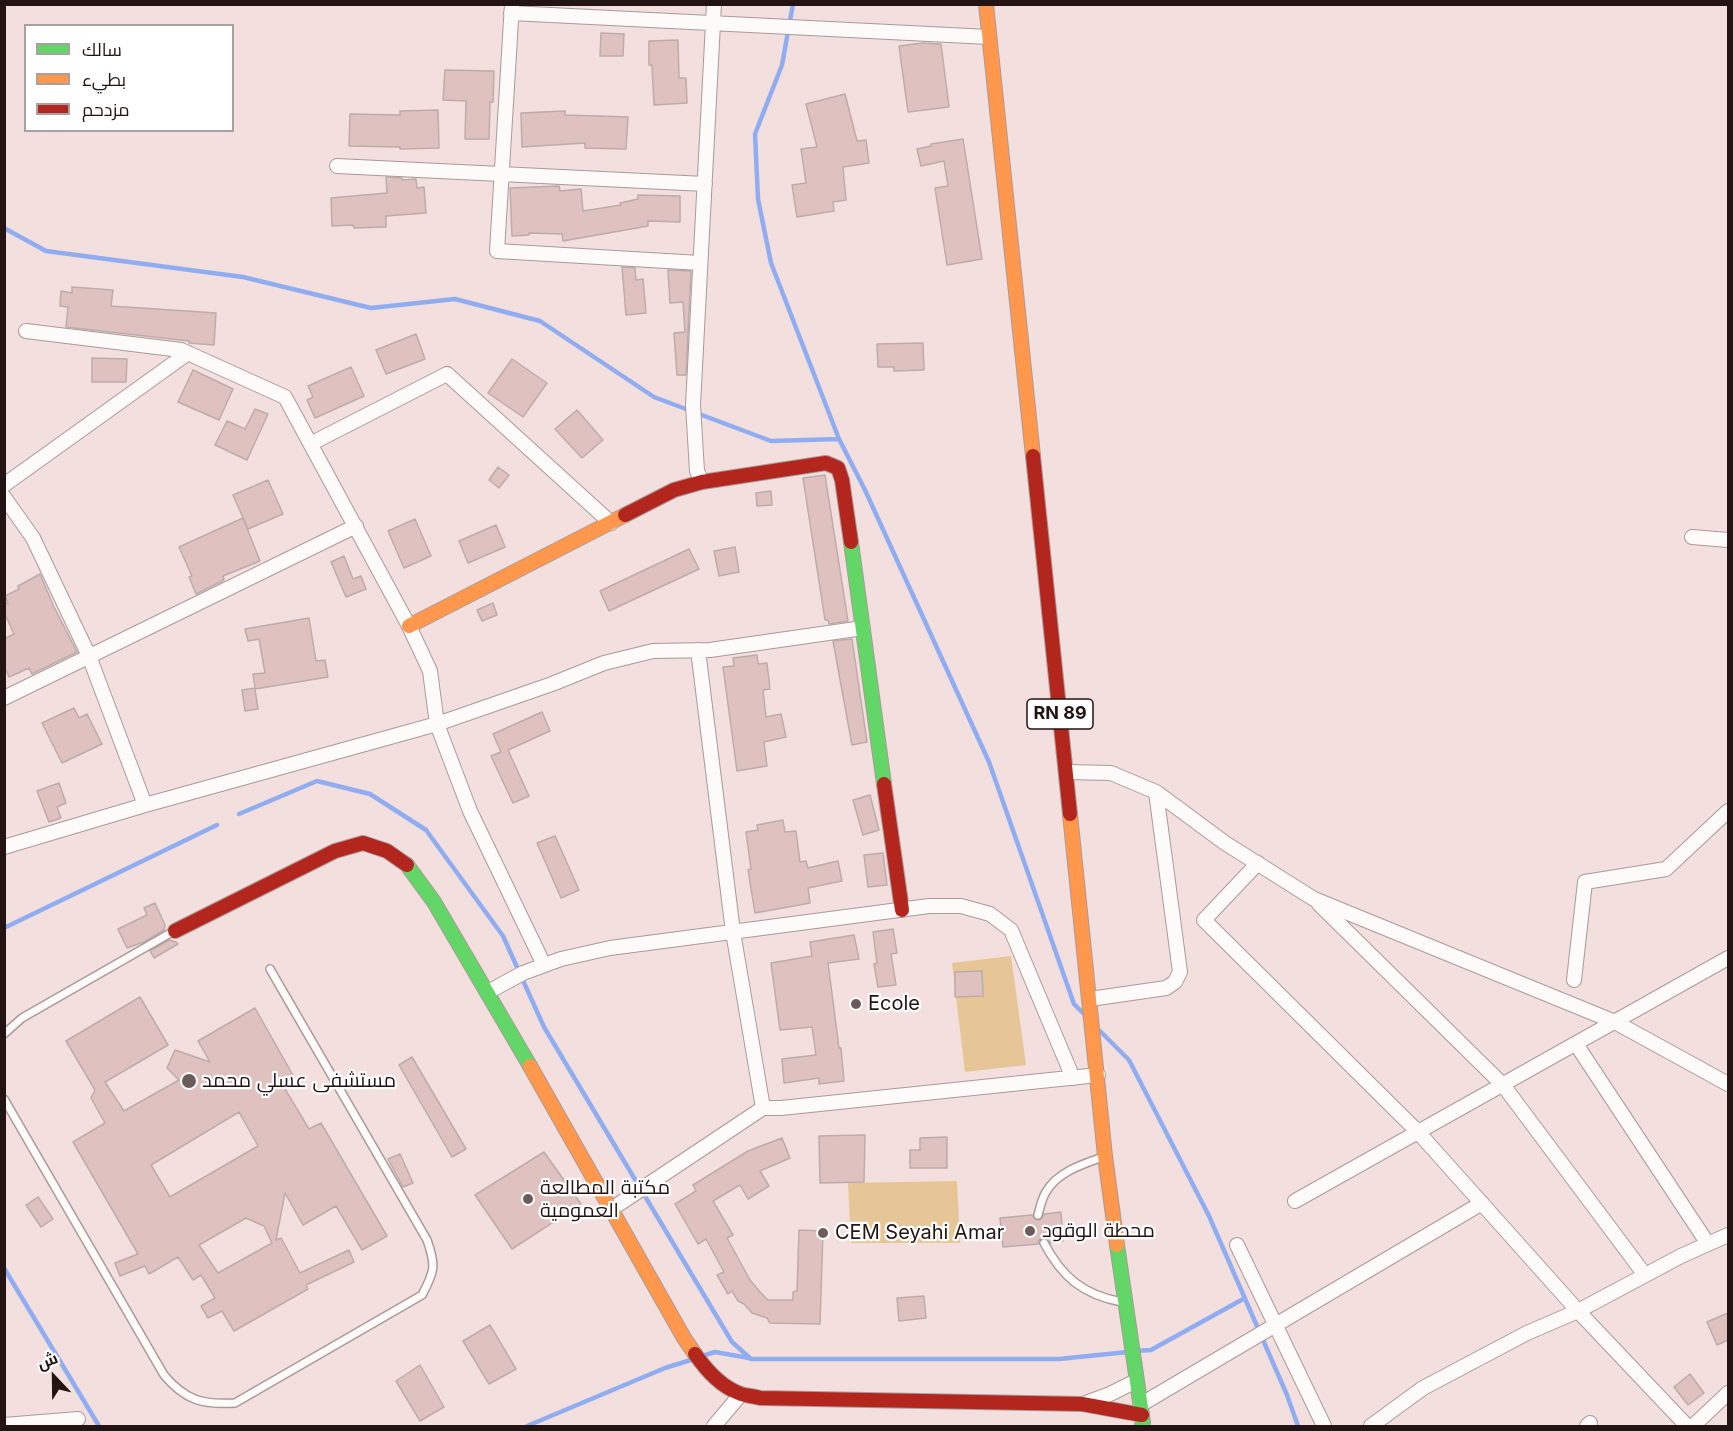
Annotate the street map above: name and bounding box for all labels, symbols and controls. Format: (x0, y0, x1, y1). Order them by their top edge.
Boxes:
legend (24, 24, 234, 132)
text: سالك (82, 39, 122, 60)
text: بطيء (82, 69, 126, 90)
text: مزدحم (82, 99, 130, 120)
road number: RN 89 (1027, 699, 1093, 729)
place label: Ecole (868, 992, 920, 1016)
marker: Ecole (849, 997, 863, 1011)
place label: مستشفى عسلي محمد (202, 1069, 396, 1093)
marker: مستشفى عسلي محمد (180, 1072, 198, 1090)
place label: مكتبة المطالعة العمومية (540, 1176, 670, 1223)
marker: مكتبة المطالعة العمومية (521, 1192, 535, 1206)
place label: محطة الوقود (1042, 1219, 1155, 1243)
place label: CEM Seyahi Amar (835, 1221, 1004, 1245)
marker: محطة الوقود (1023, 1224, 1037, 1238)
marker: CEM Seyahi Amar (816, 1226, 830, 1240)
north arrow (24, 1347, 84, 1407)
text: ش (34, 1347, 61, 1373)

